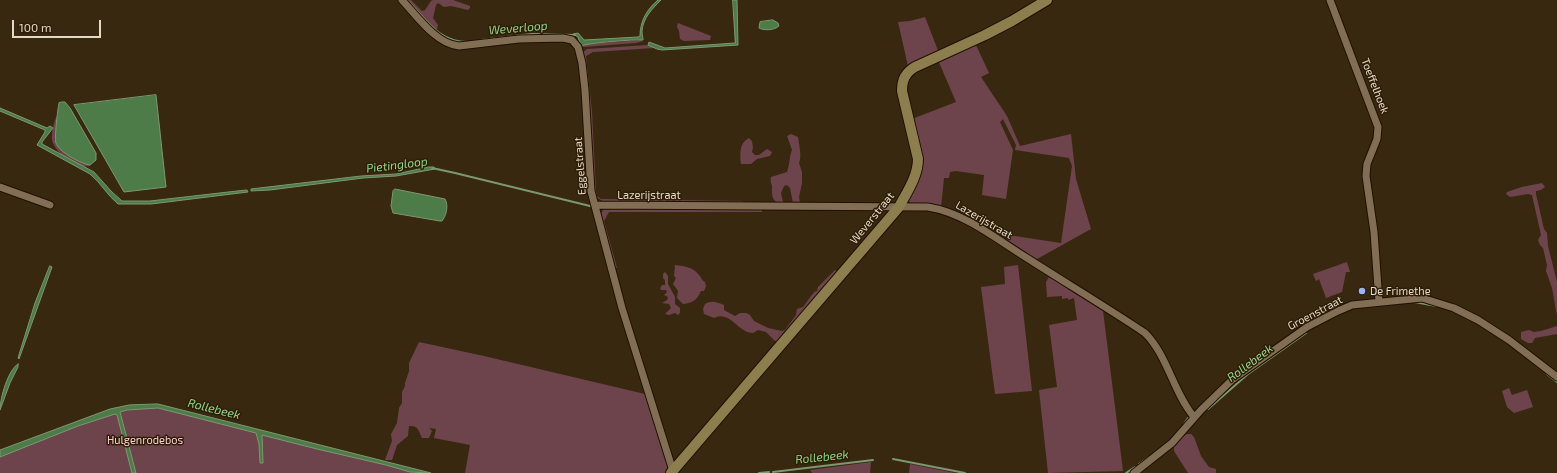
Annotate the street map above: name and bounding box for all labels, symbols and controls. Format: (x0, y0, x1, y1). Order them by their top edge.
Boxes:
scale bar (14, 12, 103, 38)
water label: Weverloop (488, 18, 548, 38)
text: 100 m (19, 20, 51, 34)
street label: Toeffelhoek (1358, 56, 1392, 116)
street label: Eggelstraat (571, 137, 589, 195)
water label: Pietingloop (365, 154, 429, 176)
street label: Lazerijstraat (617, 188, 681, 202)
street label: Weverstraat (847, 190, 897, 246)
street label: Lazerijstraat (953, 198, 1015, 242)
place label: De Frimethe (1370, 284, 1431, 298)
marker: De Frimethe (1357, 286, 1367, 296)
street label: Groenstraat (1285, 293, 1345, 333)
water label: Rollebeek (1224, 341, 1276, 385)
water label: Rollebeek (186, 396, 242, 422)
park label: Hulgenrodebos (107, 433, 183, 447)
water label: Rollebeek (795, 447, 849, 467)

